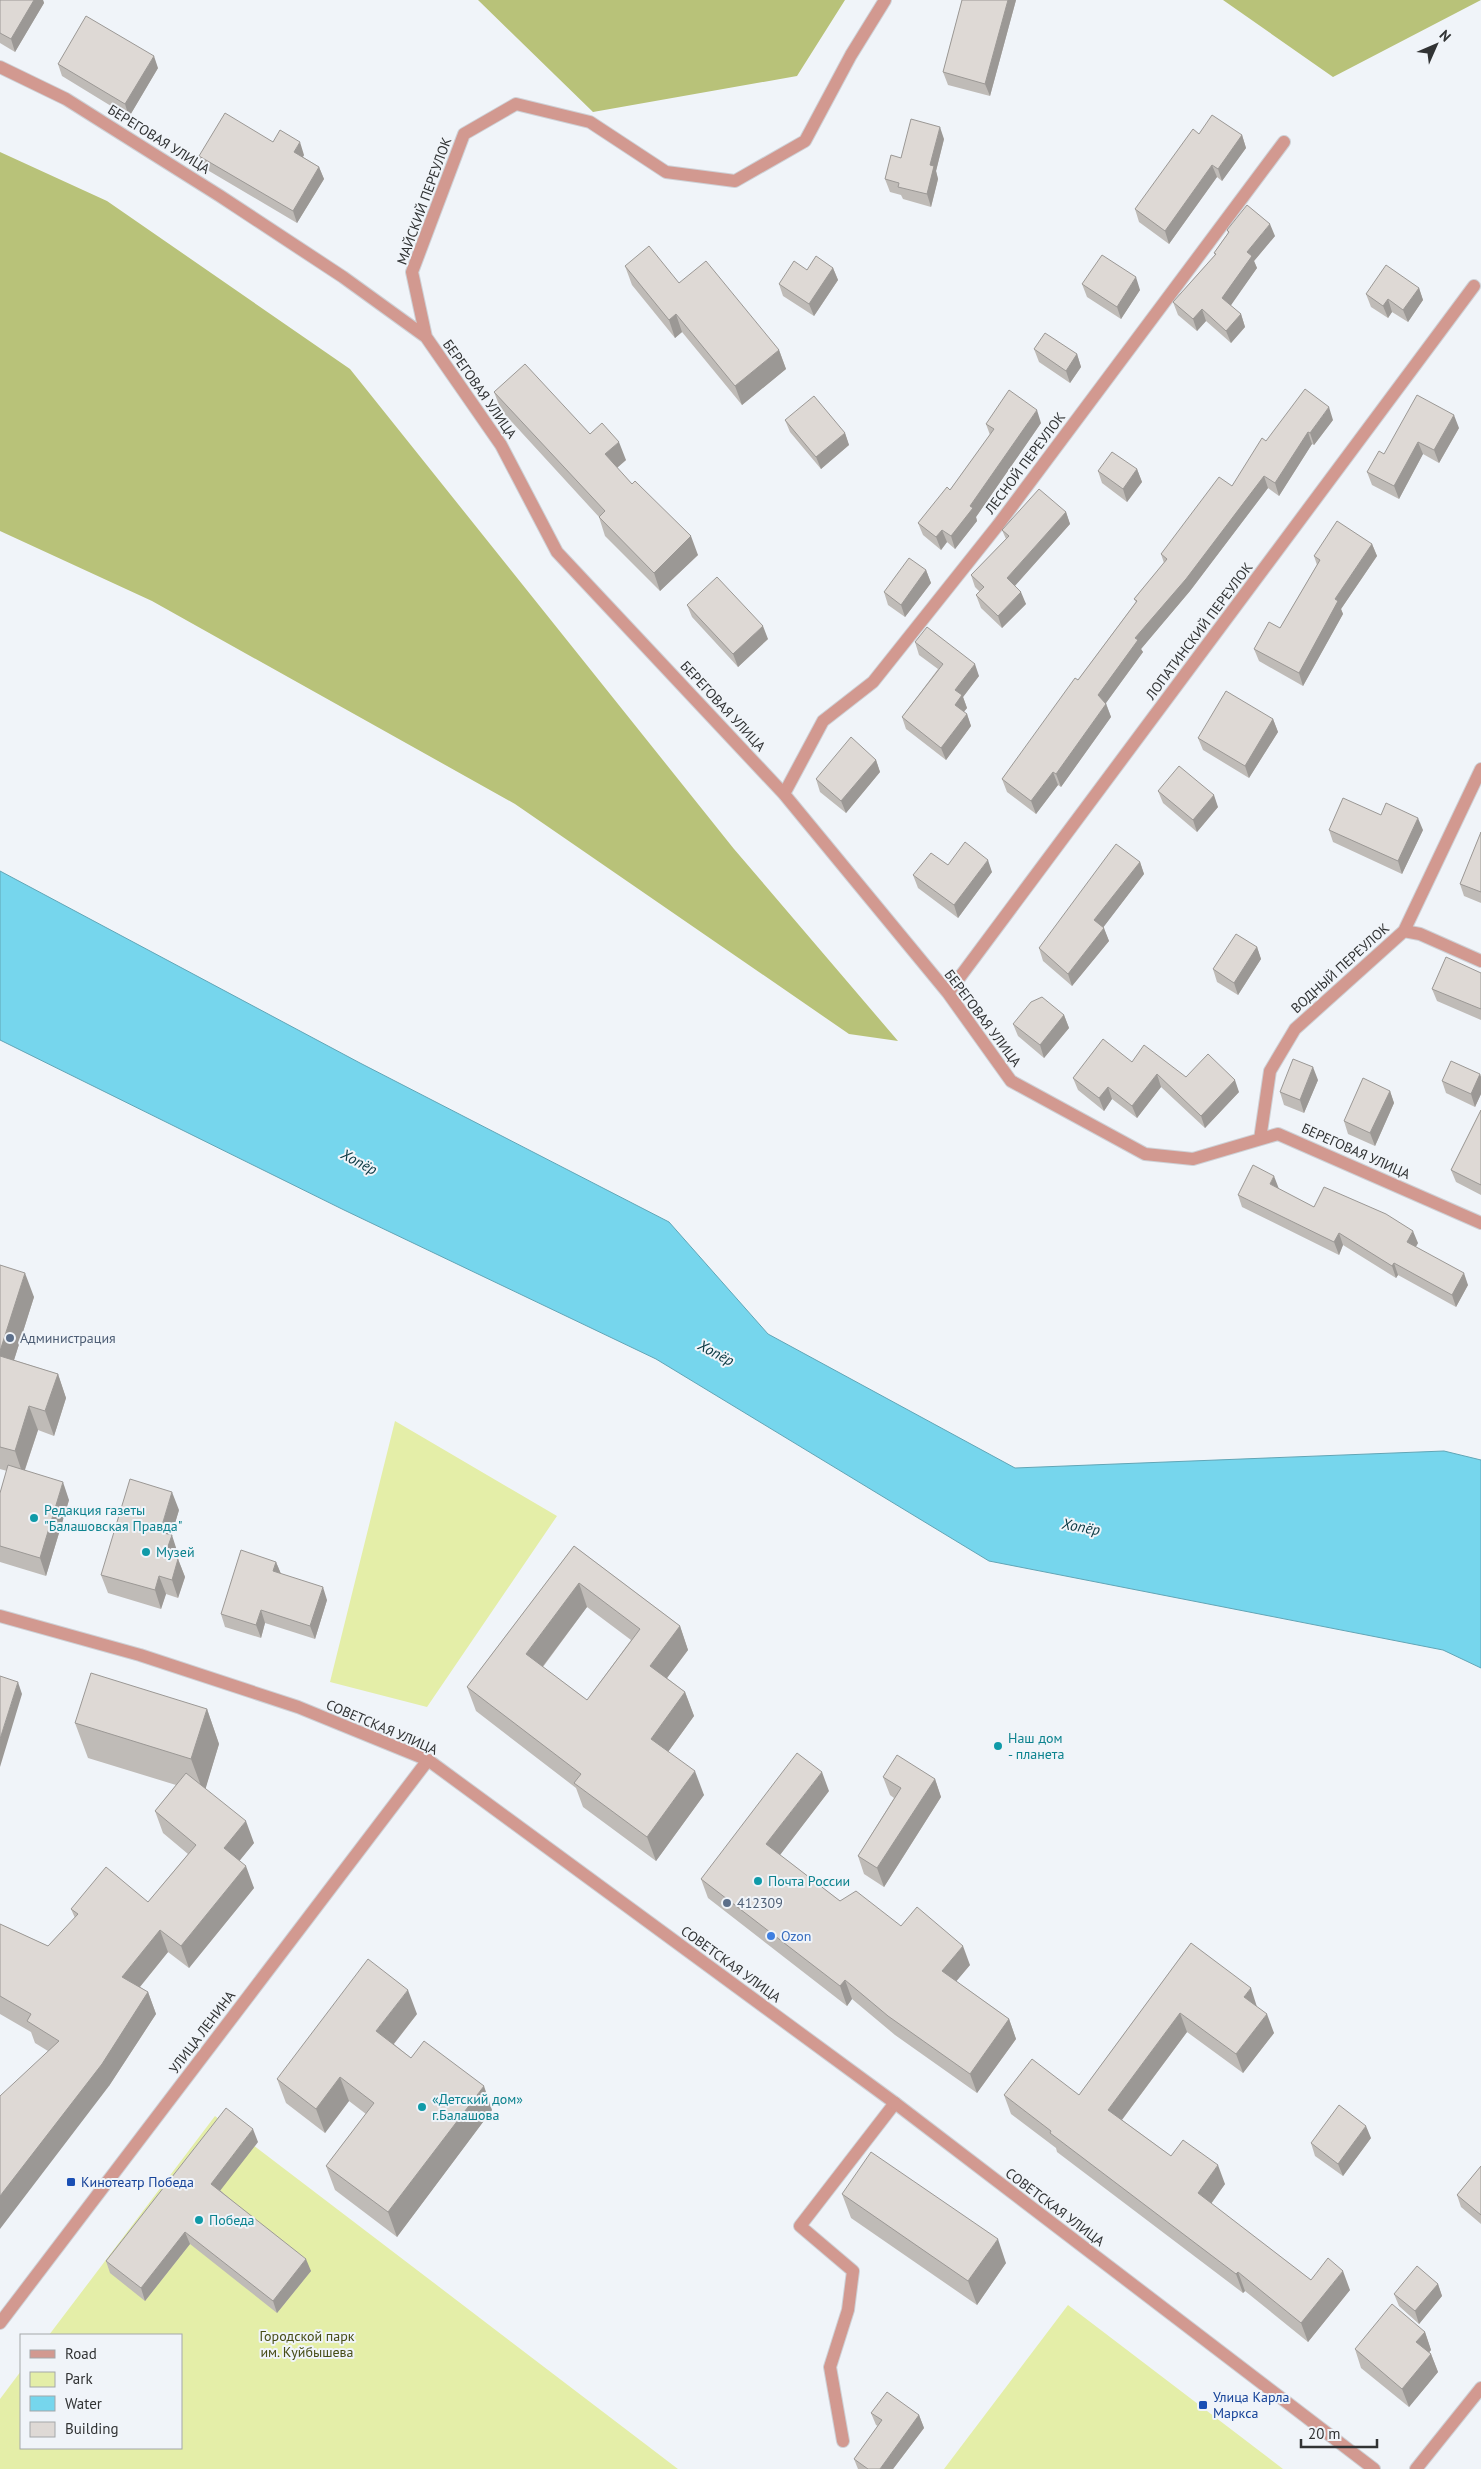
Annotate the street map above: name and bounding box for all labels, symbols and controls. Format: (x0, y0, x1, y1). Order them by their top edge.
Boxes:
north arrow (1411, 20, 1461, 70)
text: N (1436, 26, 1455, 45)
street label: БЕРЕГОВАЯ УЛИЦА (105, 100, 214, 178)
street label: МАЙСКИЙ ПЕРЕУЛОК (393, 134, 456, 267)
street label: БЕРЕГОВАЯ УЛИЦА (439, 336, 521, 443)
street label: ЛЕСНОЙ ПЕРЕУЛОК (980, 408, 1069, 518)
street label: ЛОПАТИНСКИЙ ПЕРЕУЛОК (1141, 559, 1257, 704)
street label: БЕРЕГОВАЯ УЛИЦА (677, 657, 770, 756)
street label: ВОДНЫЙ ПЕРЕУЛОК (1287, 919, 1393, 1017)
street label: БЕРЕГОВАЯ УЛИЦА (941, 966, 1026, 1071)
street label: БЕРЕГОВАЯ УЛИЦА (1299, 1119, 1414, 1183)
water label: Хопёр (337, 1144, 381, 1179)
place label: Администрация (20, 1329, 116, 1347)
marker: Администрация (4, 1332, 16, 1344)
water label: Хопёр (694, 1335, 738, 1370)
place label: Редакция газеты "Балашовская Правда" (44, 1501, 182, 1535)
marker: Редакция газеты "Балашовская Правда" (28, 1512, 40, 1524)
water label: Хопёр (1060, 1514, 1102, 1539)
place label: Музей (156, 1543, 195, 1561)
marker: Музей (140, 1546, 152, 1558)
street label: СОВЕТСКАЯ УЛИЦА (324, 1695, 441, 1759)
place label: Наш дом - планета (1008, 1729, 1064, 1763)
marker: Наш дом - планета (992, 1740, 1004, 1752)
place label: Почта России (768, 1872, 850, 1890)
marker: Почта России (752, 1875, 764, 1887)
place label: 412309 (737, 1894, 783, 1912)
marker: 412309 (721, 1897, 733, 1909)
street label: СОВЕТСКАЯ УЛИЦА (677, 1922, 785, 2007)
place label: Ozon (781, 1927, 811, 1945)
marker: Ozon (765, 1930, 777, 1942)
street label: УЛИЦА ЛЕНИНА (165, 1986, 240, 2077)
place label: «Детский дом» г.Балашова (432, 2090, 523, 2124)
marker: «Детский дом» г.Балашова (416, 2101, 428, 2113)
street label: СОВЕТСКАЯ УЛИЦА (1002, 2164, 1109, 2251)
place label: Кинотеатр Победа (81, 2173, 194, 2191)
marker: Кинотеатр Победа (65, 2176, 77, 2188)
place label: Победа (209, 2211, 255, 2229)
marker: Победа (193, 2214, 205, 2226)
park label: Городской парк им. Куйбышева (259, 2327, 355, 2361)
legend (20, 2334, 182, 2449)
text: Road (65, 2344, 97, 2363)
text: Park (65, 2369, 93, 2388)
place label: Улица Карла Маркса (1213, 2388, 1290, 2422)
text: Water (65, 2394, 102, 2413)
marker: Улица Карла Маркса (1197, 2399, 1209, 2411)
scale bar (1301, 2416, 1377, 2448)
text: Building (65, 2419, 119, 2438)
text: 20 m (1308, 2424, 1341, 2443)

